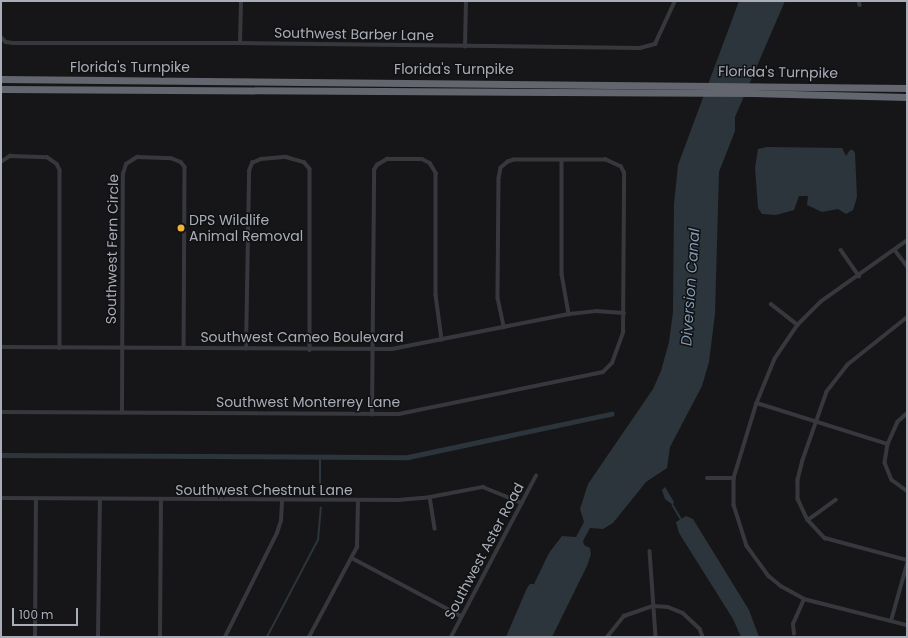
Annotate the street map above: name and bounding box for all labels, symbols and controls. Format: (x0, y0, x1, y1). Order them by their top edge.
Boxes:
street label: Southwest Barber Lane (274, 24, 434, 44)
street label: Florida's Turnpike (70, 59, 190, 75)
street label: Florida's Turnpike (394, 61, 514, 77)
street label: Florida's Turnpike (718, 63, 838, 81)
street label: Southwest Fern Circle (102, 174, 122, 324)
place label: DPS Wildlife Animal Removal (189, 212, 303, 244)
marker: DPS Wildlife Animal Removal (176, 223, 186, 233)
water label: Diversion Canal (677, 228, 703, 346)
street label: Southwest Cameo Boulevard (200, 329, 404, 345)
street label: Southwest Monterrey Lane (216, 394, 400, 410)
street label: Southwest Aster Road (441, 480, 527, 622)
street label: Southwest Chestnut Lane (175, 482, 353, 498)
scale bar (14, 600, 80, 626)
text: 100 m (19, 606, 53, 623)

